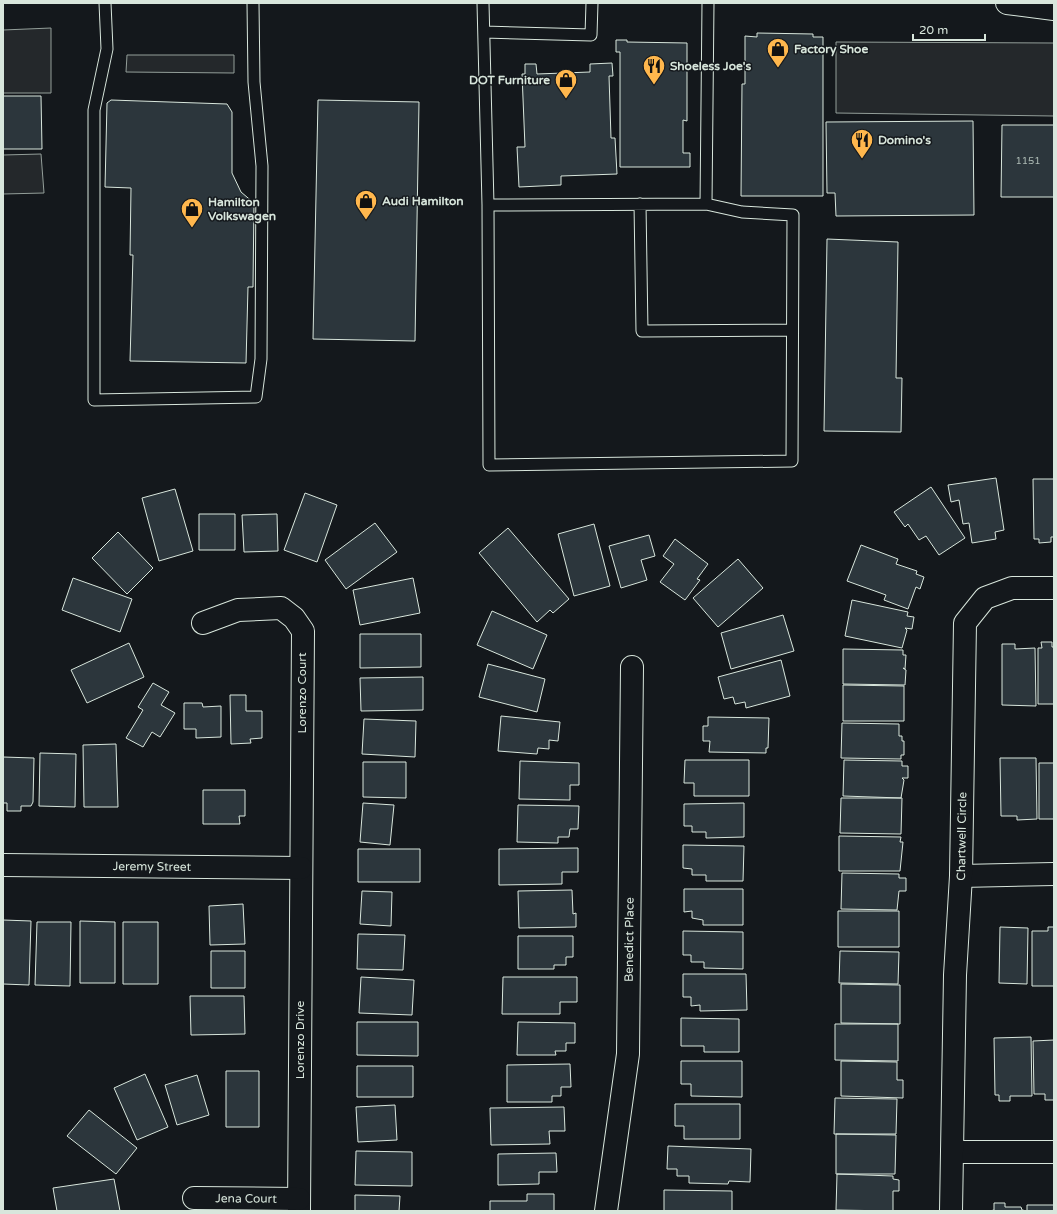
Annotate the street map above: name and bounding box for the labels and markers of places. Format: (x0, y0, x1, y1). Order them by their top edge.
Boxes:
shop icon: Factory Shoe (765, 36, 791, 69)
place label: Factory Shoe (794, 42, 868, 57)
restaurant icon: Shoeless Joe's (641, 53, 667, 86)
place label: Shoeless Joe's (670, 59, 751, 73)
shop icon: DOT Furniture (553, 67, 579, 100)
place label: DOT Furniture (469, 73, 550, 87)
restaurant icon: Domino's (849, 127, 875, 160)
place label: Domino's (878, 133, 931, 147)
shop icon: Audi Hamilton (353, 188, 379, 221)
place label: Audi Hamilton (382, 194, 464, 208)
place label: Hamilton Volkswagen (208, 195, 276, 224)
shop icon: Hamilton Volkswagen (179, 196, 205, 229)

